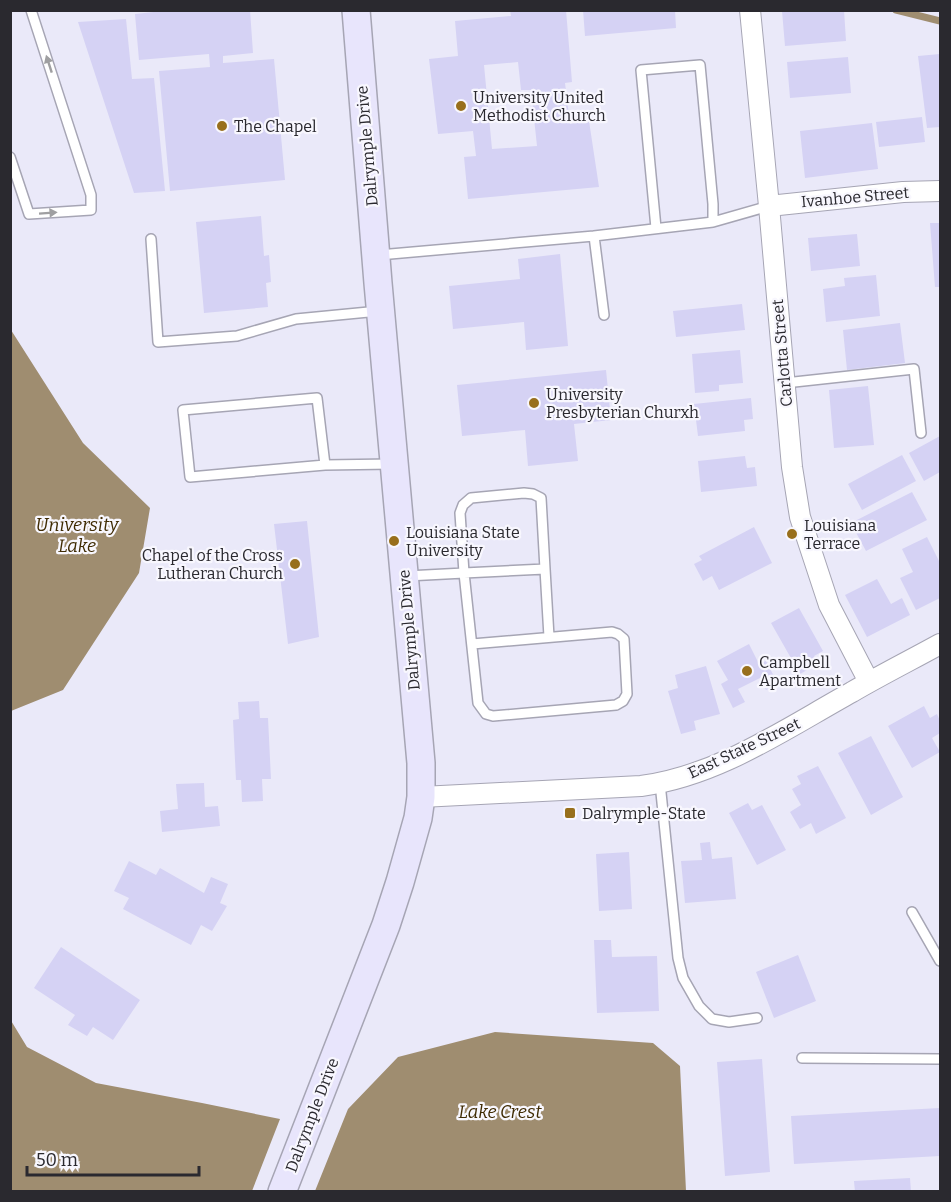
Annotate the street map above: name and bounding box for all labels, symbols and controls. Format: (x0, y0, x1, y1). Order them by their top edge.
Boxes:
one-way arrow (44, 55, 53, 73)
street label: Dalrymple Drive (352, 85, 382, 207)
place label: University United Methodist Church (473, 88, 606, 125)
marker: University United Methodist Church (454, 99, 468, 113)
place label: The Chapel (234, 117, 317, 136)
marker: The Chapel (215, 119, 229, 133)
street label: Ivanhoe Street (800, 183, 910, 211)
one-way arrow (39, 208, 58, 217)
street label: Carlotta Street (768, 298, 796, 408)
place label: University Presbyterian Churxh (546, 385, 699, 422)
marker: University Presbyterian Churxh (527, 396, 541, 410)
water label: University Lake (36, 514, 119, 557)
place label: Louisiana Terrace (804, 516, 877, 553)
place label: Louisiana State University (406, 523, 520, 560)
marker: Louisiana Terrace (785, 527, 799, 541)
marker: Louisiana State University (387, 534, 401, 548)
place label: Chapel of the Cross Lutheran Church (142, 546, 283, 583)
marker: Chapel of the Cross Lutheran Church (288, 557, 302, 571)
street label: Dalrymple Drive (394, 569, 424, 691)
place label: Campbell Apartment (759, 653, 841, 690)
marker: Campbell Apartment (740, 664, 754, 678)
street label: East State Street (685, 714, 803, 782)
place label: Dalrymple-State (582, 804, 706, 823)
marker: Dalrymple-State (563, 806, 577, 820)
street label: Dalrymple Drive (281, 1055, 343, 1175)
water label: Lake Crest (458, 1101, 542, 1123)
scale bar (27, 1139, 200, 1177)
text: 50 m (36, 1149, 78, 1171)

